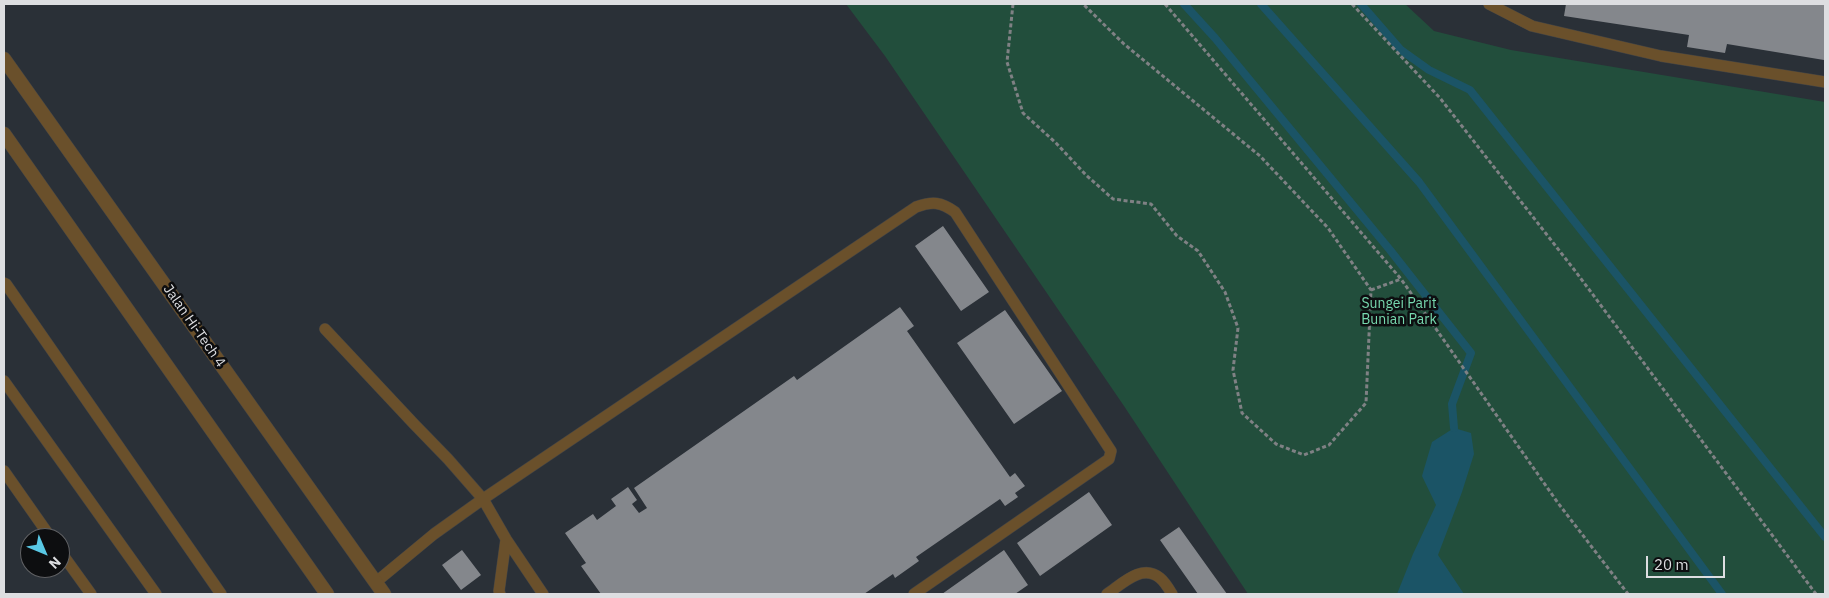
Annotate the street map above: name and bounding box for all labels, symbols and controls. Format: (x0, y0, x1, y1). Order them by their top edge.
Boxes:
street label: Jalan Hi-Tech 4 (159, 281, 229, 371)
park label: Sungei Parit Bunian Park (1361, 296, 1437, 328)
north arrow (20, 528, 70, 578)
scale bar (1649, 546, 1728, 578)
text: N (45, 553, 65, 573)
text: 20 m (1654, 555, 1689, 574)

